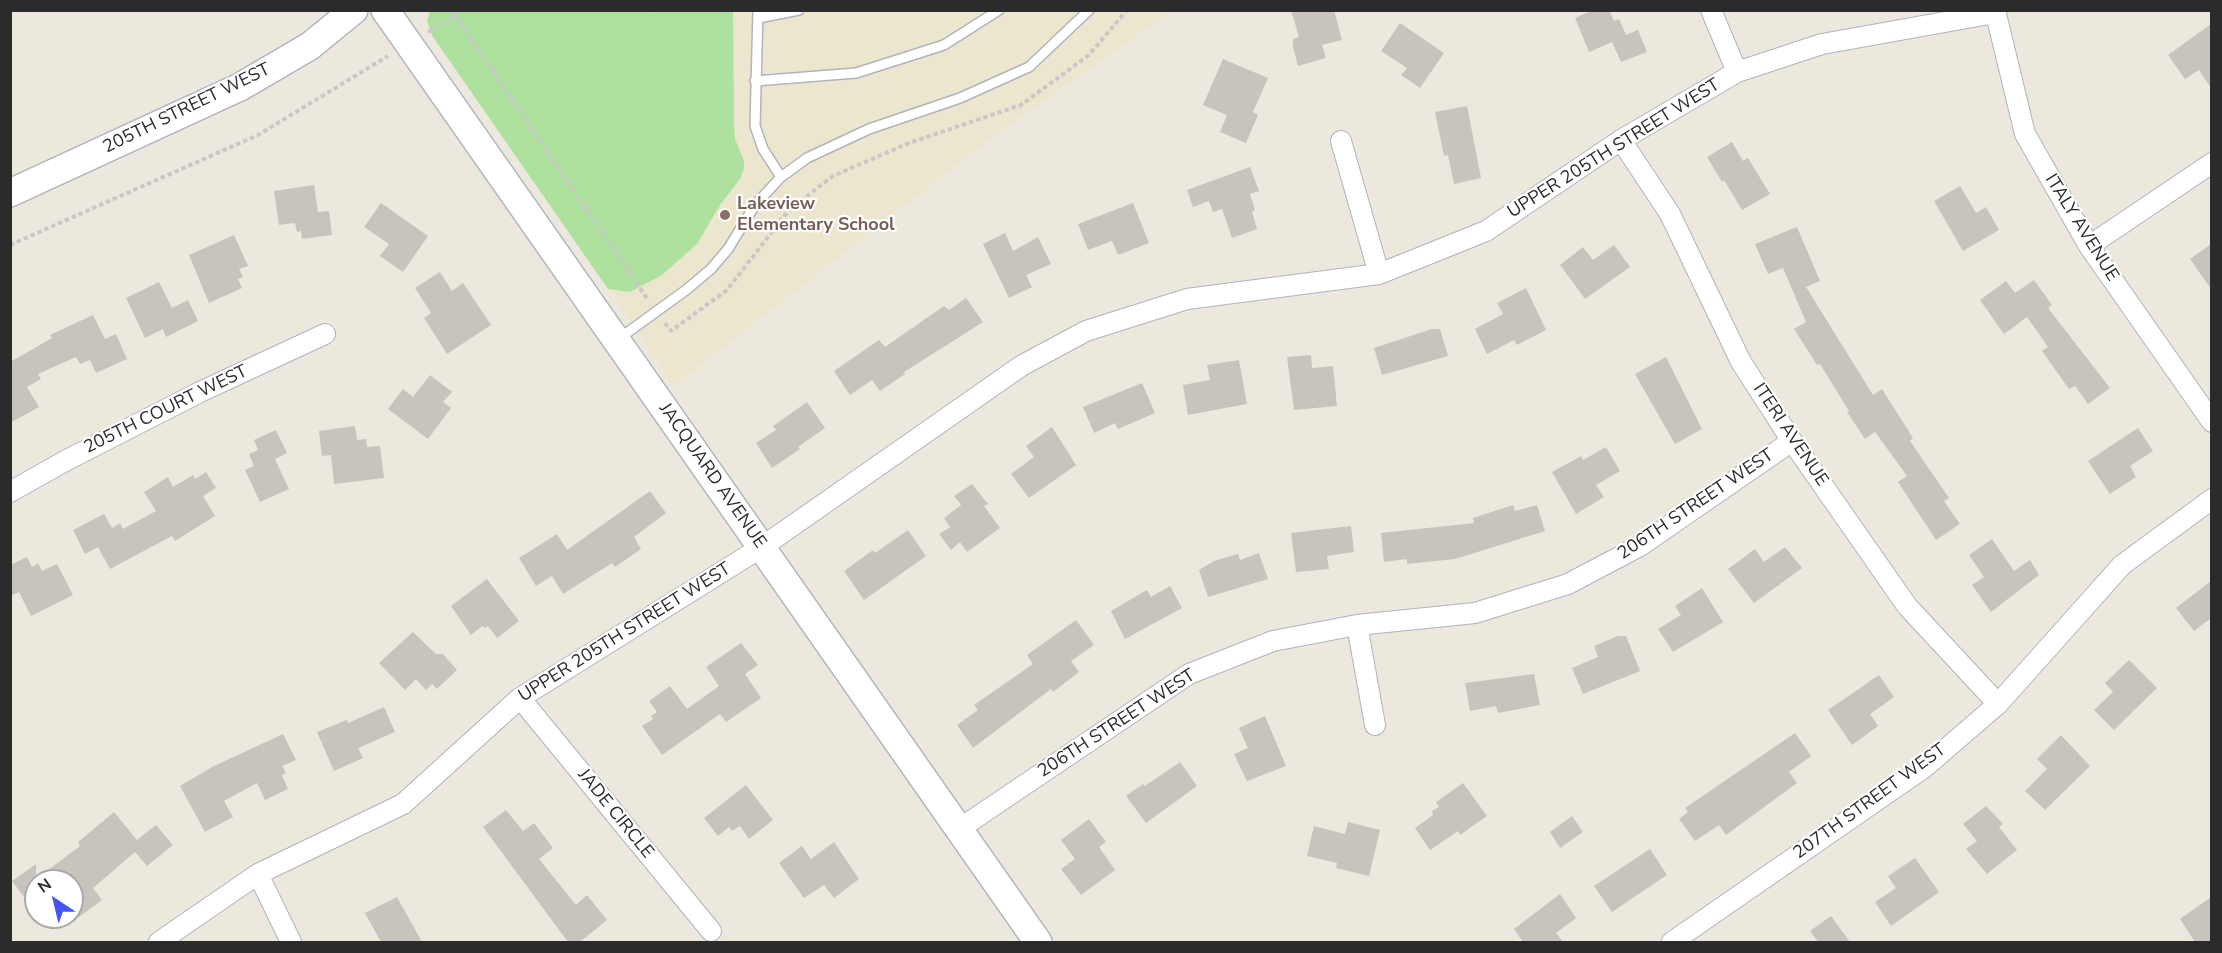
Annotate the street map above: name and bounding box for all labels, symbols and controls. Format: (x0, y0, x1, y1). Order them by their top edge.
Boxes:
street label: 205TH STREET WEST (100, 59, 274, 159)
street label: UPPER 205TH STREET WEST (1504, 75, 1724, 223)
street label: ITALY AVENUE (2039, 170, 2123, 286)
place label: Lakeview Elementary School (737, 194, 895, 236)
marker: Lakeview Elementary School (718, 208, 732, 222)
street label: 205TH COURT WEST (81, 361, 251, 459)
street label: ITERI AVENUE (1748, 380, 1832, 490)
street label: JACQUARD AVENUE (654, 399, 770, 553)
street label: 206TH STREET WEST (1614, 445, 1778, 565)
street label: UPPER 205TH STREET WEST (515, 559, 735, 707)
street label: 206TH STREET WEST (1034, 665, 1200, 783)
street label: 207TH STREET WEST (1790, 739, 1950, 865)
street label: JADE CIRCLE (572, 765, 658, 863)
north arrow (24, 869, 84, 929)
text: N (34, 873, 56, 898)

